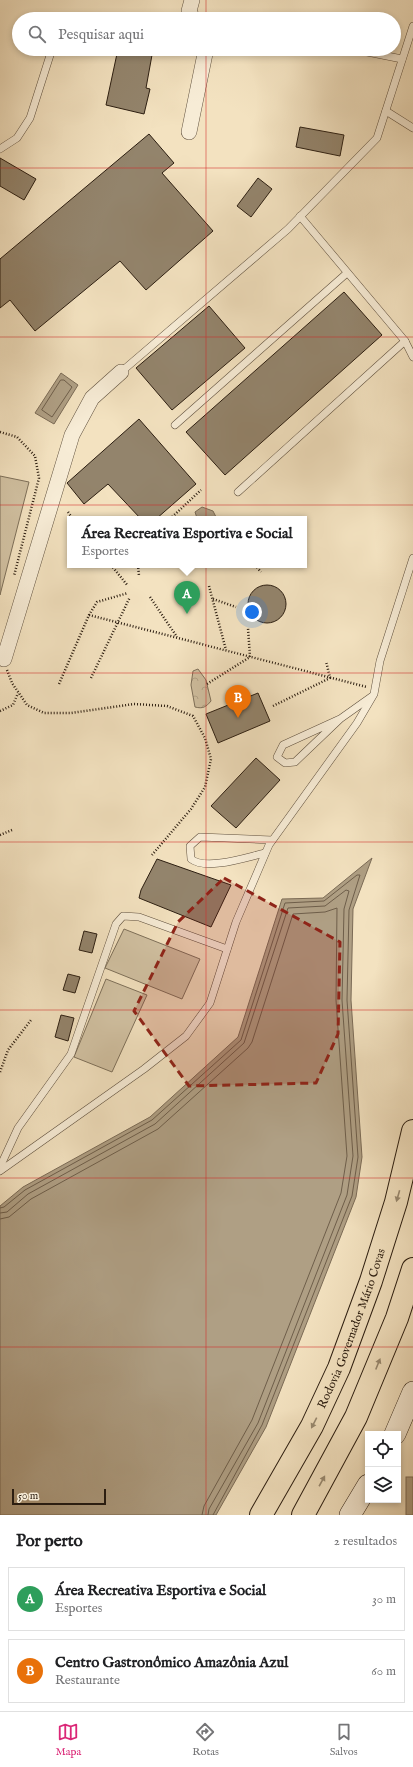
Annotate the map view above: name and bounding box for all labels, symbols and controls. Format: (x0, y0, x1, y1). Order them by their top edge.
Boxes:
search box (12, 12, 401, 56)
icon: search (26, 23, 48, 45)
text: Pesquisar aqui (58, 25, 144, 44)
popup (67, 516, 307, 568)
text: Área Recreativa Esportiva e Social (81, 524, 293, 543)
text: Esportes (81, 543, 129, 560)
pin: A (174, 581, 200, 614)
your location (242, 602, 262, 622)
pin: B (225, 685, 251, 718)
one-way arrow (395, 1190, 401, 1202)
street label: Rodovia Governador Mário Covas (314, 1247, 389, 1411)
one-way arrow (375, 1357, 381, 1369)
one-way arrow (310, 1417, 317, 1428)
map controls (365, 1431, 401, 1503)
button: locate (365, 1431, 401, 1467)
button: layers (365, 1467, 401, 1503)
one-way arrow (318, 1475, 325, 1487)
scale bar (12, 1487, 106, 1506)
text: 50 m (18, 1489, 38, 1503)
text: Por perto (16, 1531, 83, 1552)
text: 2 resultados (334, 1533, 397, 1550)
text: Área Recreativa Esportiva e Social (55, 1581, 266, 1600)
text: A (26, 1591, 34, 1608)
text: 30 m (372, 1591, 396, 1608)
text: Esportes (55, 1600, 102, 1617)
text: Centro Gastronômico Amazônia Azul (55, 1653, 288, 1672)
text: B (26, 1663, 34, 1680)
text: 60 m (371, 1663, 396, 1680)
text: Restaurante (55, 1672, 120, 1689)
tab: Mapa (55, 1721, 81, 1759)
tab: Rotas (192, 1721, 219, 1759)
tab: Salvos (330, 1721, 358, 1759)

